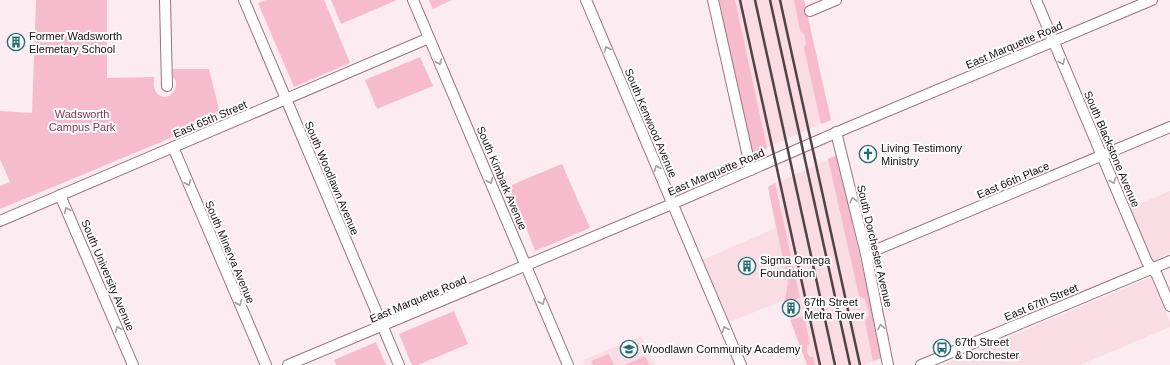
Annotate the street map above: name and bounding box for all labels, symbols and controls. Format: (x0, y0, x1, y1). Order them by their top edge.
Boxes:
street label: East Marquette Road (964, 19, 1064, 71)
place label: Former Wadsworth Elemetary School (29, 30, 122, 55)
building icon: Former Wadsworth Elemetary School (6, 32, 26, 52)
one-way arrow (604, 45, 612, 53)
one-way arrow (1057, 57, 1065, 65)
one-way arrow (435, 58, 443, 65)
street label: South Kenwood Avenue (623, 67, 679, 179)
street label: South Blackstone Avenue (1082, 89, 1142, 209)
street label: East 65th Street (171, 98, 249, 140)
park label: Wadsworth Campus Park (49, 108, 116, 133)
street label: South Woodlawn Avenue (303, 119, 361, 237)
street label: South Kimbark Avenue (475, 124, 529, 232)
place label: Living Testimony Ministry (881, 142, 963, 167)
church icon: Living Testimony Ministry (858, 144, 878, 164)
street label: East Marquette Road (666, 146, 766, 198)
street label: East 66th Place (975, 159, 1051, 201)
one-way arrow (654, 165, 662, 172)
one-way arrow (1108, 177, 1116, 185)
one-way arrow (486, 178, 494, 185)
one-way arrow (184, 180, 192, 187)
street label: South Dorchester Avenue (855, 184, 895, 308)
one-way arrow (849, 197, 858, 204)
street label: South Minerva Avenue (203, 199, 257, 305)
one-way arrow (63, 206, 71, 213)
street label: South University Avenue (79, 218, 137, 332)
place label: Sigma Omega Foundation (760, 254, 831, 279)
building icon: Sigma Omega Foundation (737, 256, 757, 276)
street label: East Marquette Road (368, 273, 468, 325)
street label: East 67th Street (1002, 281, 1080, 323)
place label: 67th Street Metra Tower (804, 296, 865, 321)
one-way arrow (537, 298, 545, 305)
building icon: 67th Street Metra Tower (781, 298, 801, 318)
one-way arrow (234, 299, 242, 306)
one-way arrow (877, 324, 886, 330)
one-way arrow (114, 326, 122, 333)
one-way arrow (722, 326, 730, 333)
place label: 67th Street & Dorchester (955, 336, 1020, 361)
bus stop icon: 67th Street & Dorchester (932, 338, 952, 358)
school or university icon: Woodlawn Community Academy (619, 339, 639, 359)
place label: Woodlawn Community Academy (642, 343, 801, 355)

